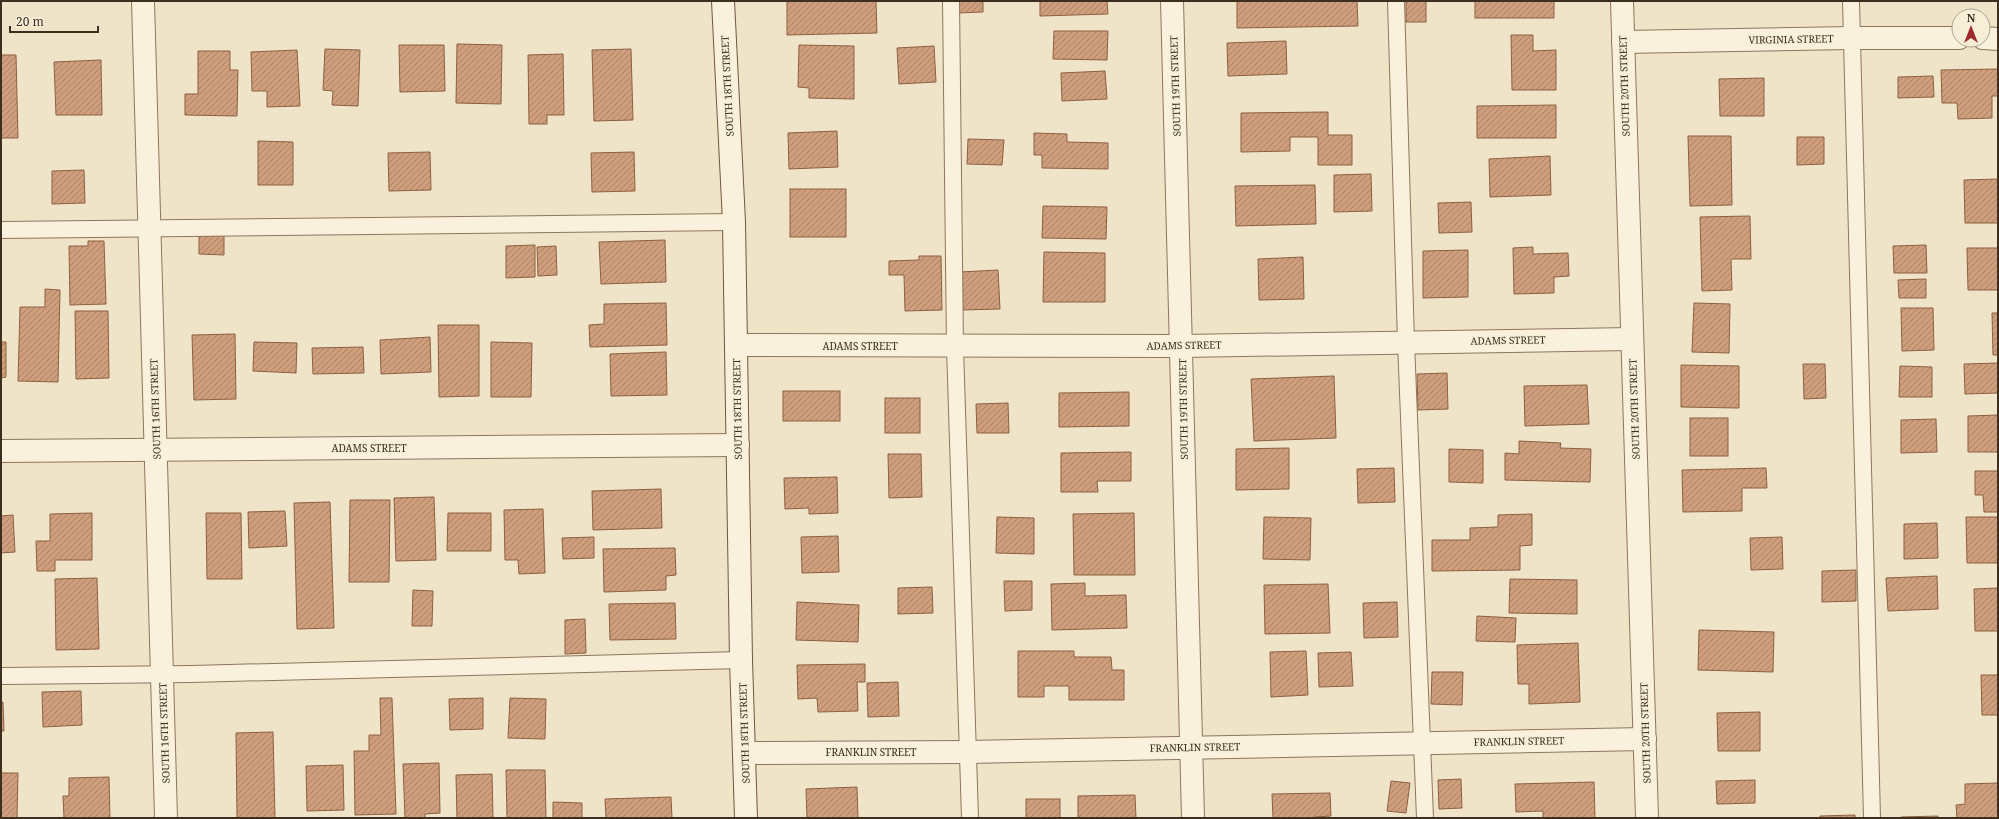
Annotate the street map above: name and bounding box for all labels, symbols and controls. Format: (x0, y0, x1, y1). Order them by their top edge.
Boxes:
scale bar (10, 8, 98, 34)
north arrow (1951, 8, 1991, 48)
text: N (1967, 10, 1976, 25)
text: 20 m (16, 13, 44, 30)
street label: VIRGINIA STREET (1748, 31, 1834, 47)
street label: SOUTH 18TH STREET (717, 35, 737, 137)
street label: SOUTH 19TH STREET (1166, 35, 1184, 137)
street label: SOUTH 20TH STREET (1615, 35, 1633, 137)
street label: ADAMS STREET (1470, 332, 1546, 348)
street label: ADAMS STREET (1146, 337, 1222, 353)
street label: ADAMS STREET (822, 339, 898, 353)
street label: SOUTH 16TH STREET (146, 358, 164, 460)
street label: SOUTH 18TH STREET (729, 358, 745, 460)
street label: SOUTH 19TH STREET (1175, 358, 1191, 460)
street label: SOUTH 20TH STREET (1625, 358, 1643, 460)
street label: ADAMS STREET (331, 441, 407, 455)
street label: SOUTH 16TH STREET (155, 682, 173, 784)
street label: SOUTH 18TH STREET (735, 682, 753, 784)
street label: SOUTH 20TH STREET (1636, 682, 1654, 784)
street label: FRANKLIN STREET (1473, 733, 1565, 749)
street label: FRANKLIN STREET (1149, 739, 1241, 755)
street label: FRANKLIN STREET (826, 745, 916, 759)

